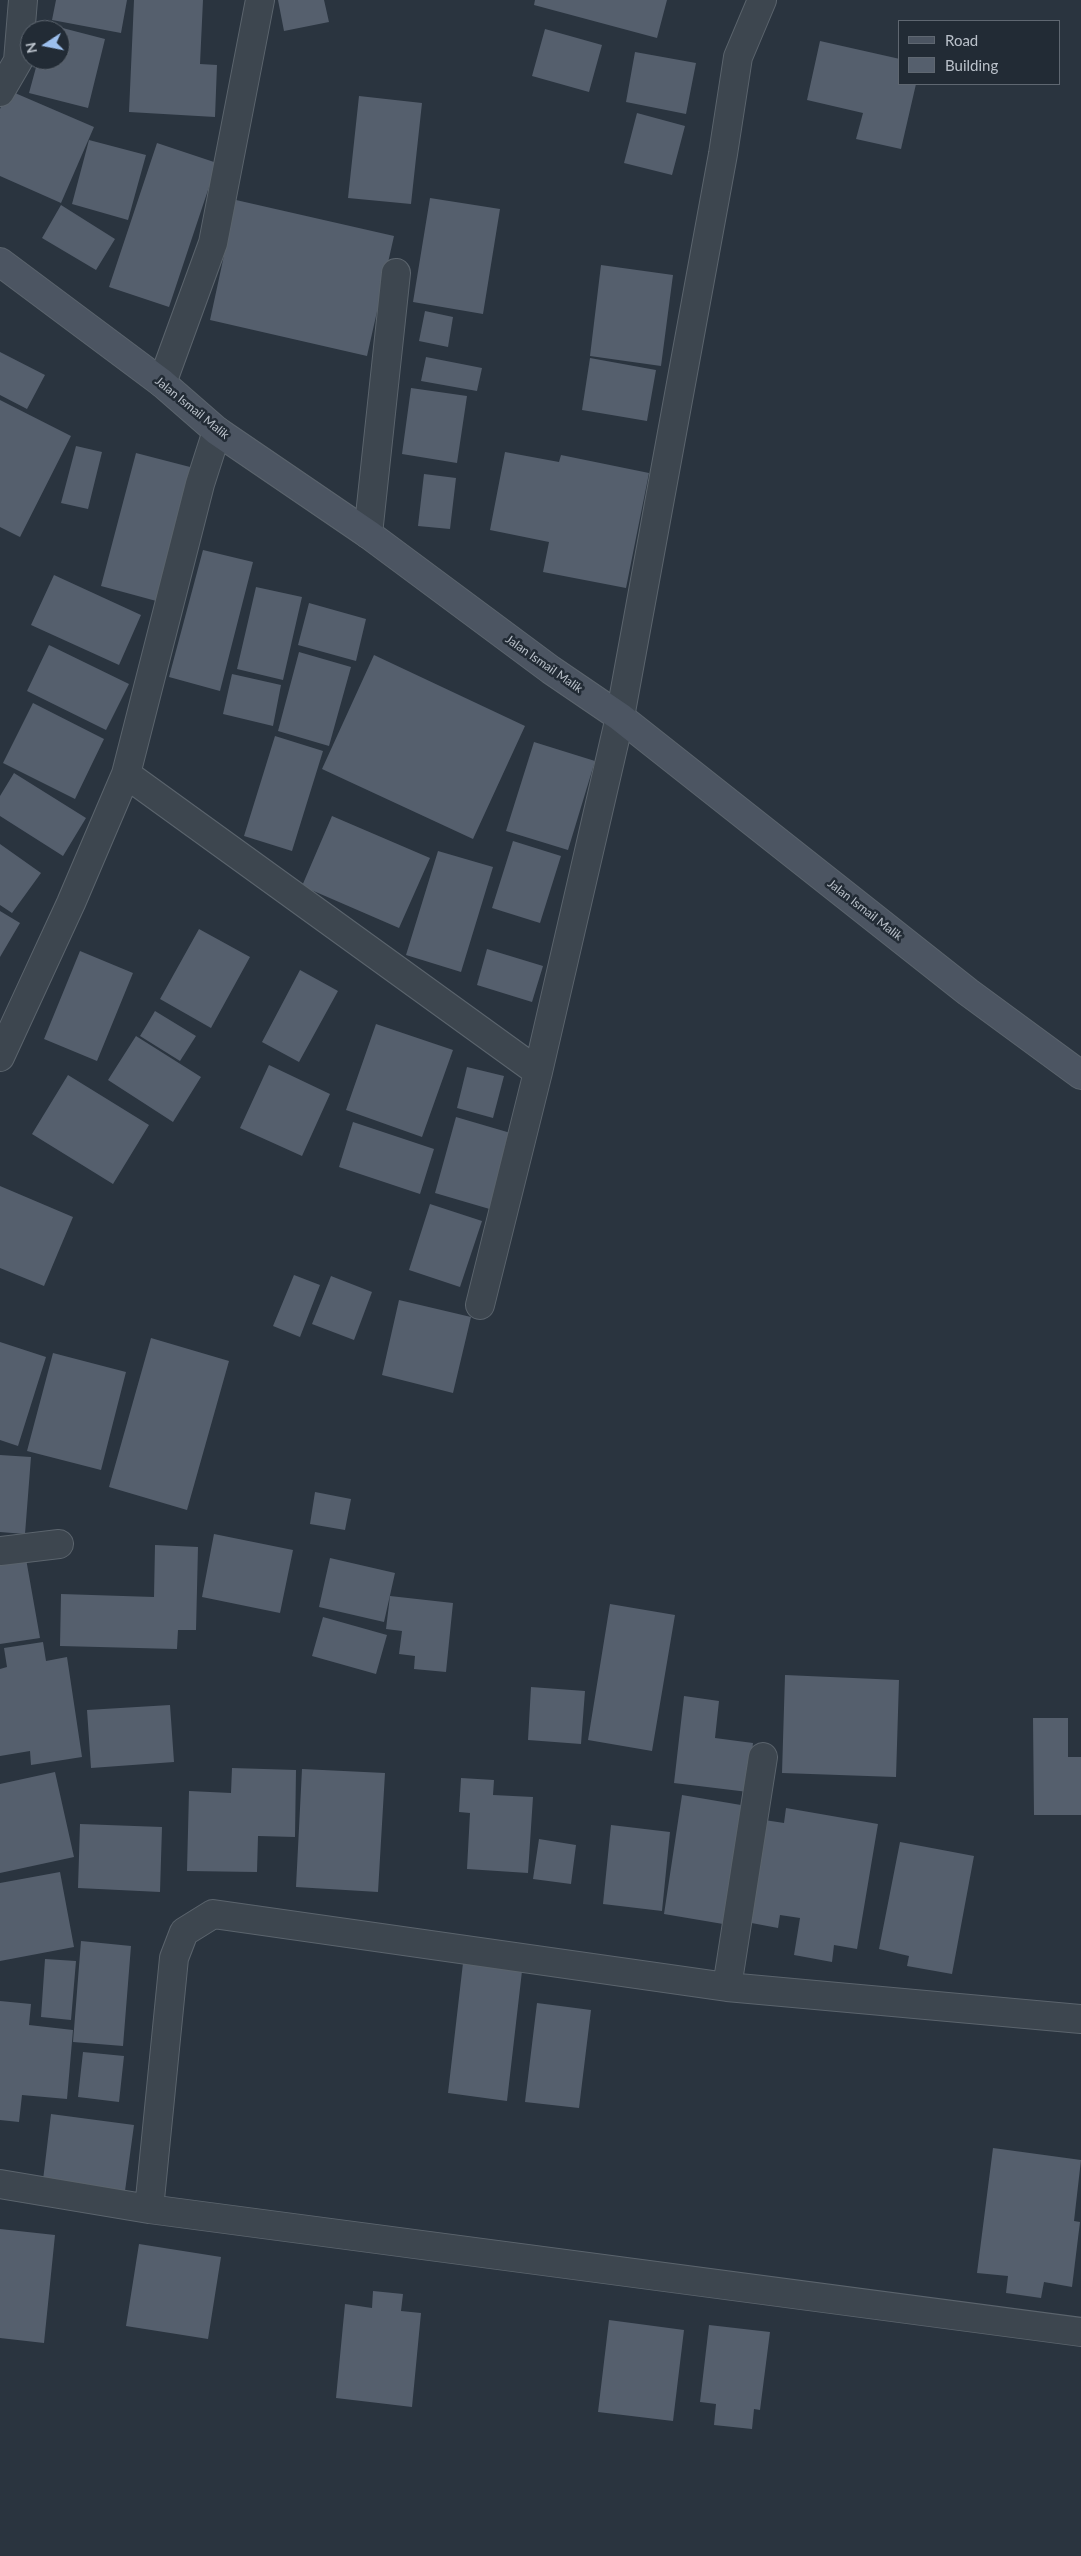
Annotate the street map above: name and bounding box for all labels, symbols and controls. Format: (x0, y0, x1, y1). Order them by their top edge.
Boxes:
north arrow (20, 20, 70, 70)
legend (898, 20, 1061, 85)
text: Road (945, 31, 978, 49)
text: N (21, 41, 40, 55)
text: Building (945, 56, 998, 74)
street label: Jalan Ismail Malik (152, 374, 232, 442)
street label: Jalan Ismail Malik (503, 632, 585, 696)
street label: Jalan Ismail Malik (825, 876, 905, 944)

